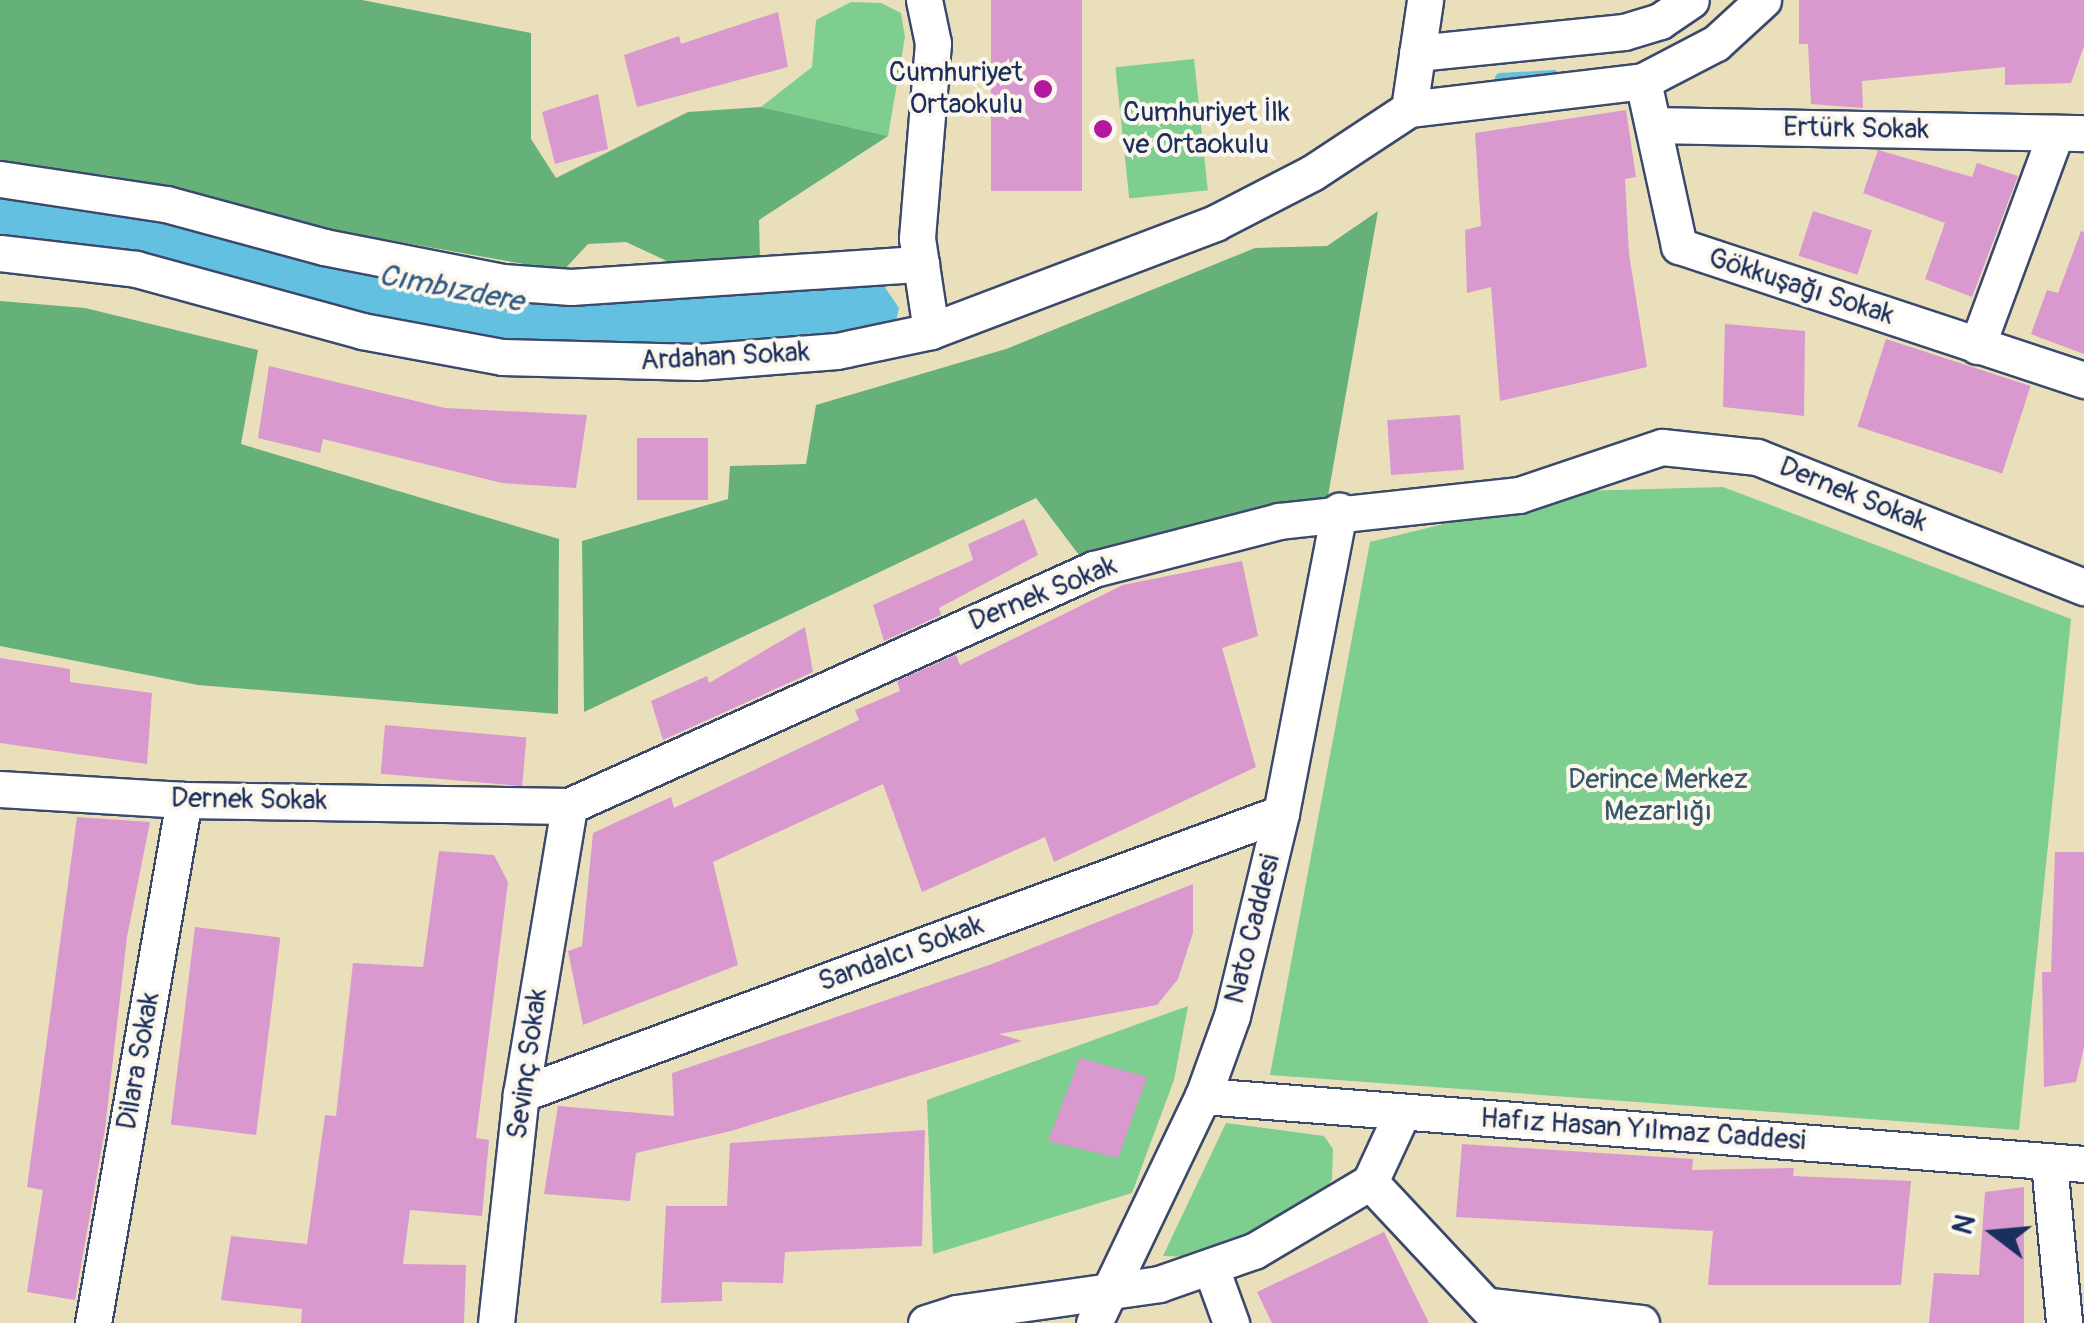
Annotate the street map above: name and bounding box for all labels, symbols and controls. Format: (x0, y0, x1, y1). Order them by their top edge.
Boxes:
place label: Cumhuriyet Ortaokulu (889, 56, 1023, 122)
marker: Cumhuriyet Ortaokulu (1032, 78, 1054, 100)
place label: Cumhuriyet İlk ve Ortaokulu (1123, 96, 1290, 162)
street label: Ertürk Sokak (1783, 111, 1929, 147)
marker: Cumhuriyet İlk ve Ortaokulu (1092, 118, 1114, 140)
street label: Gökkuşağı Sokak (1704, 241, 1898, 333)
water label: Cımbızdere (376, 257, 526, 321)
street label: Ardahan Sokak (640, 336, 810, 378)
street label: Dernek Sokak (1774, 450, 1932, 540)
street label: Dernek Sokak (964, 549, 1122, 639)
park label: Derince Merkez Mezarlığı (1568, 763, 1748, 829)
street label: Dernek Sokak (170, 782, 328, 818)
street label: Nato Caddesi (1218, 851, 1288, 1007)
street label: Sandalcı Sokak (814, 909, 988, 999)
street label: Sevinç Sokak (501, 987, 555, 1141)
street label: Dilara Sokak (110, 990, 168, 1132)
street label: Hafız Hasan Yılmaz Caddesi (1479, 1102, 1807, 1158)
north arrow (1944, 1183, 2044, 1283)
text: N (1945, 1211, 1984, 1239)

